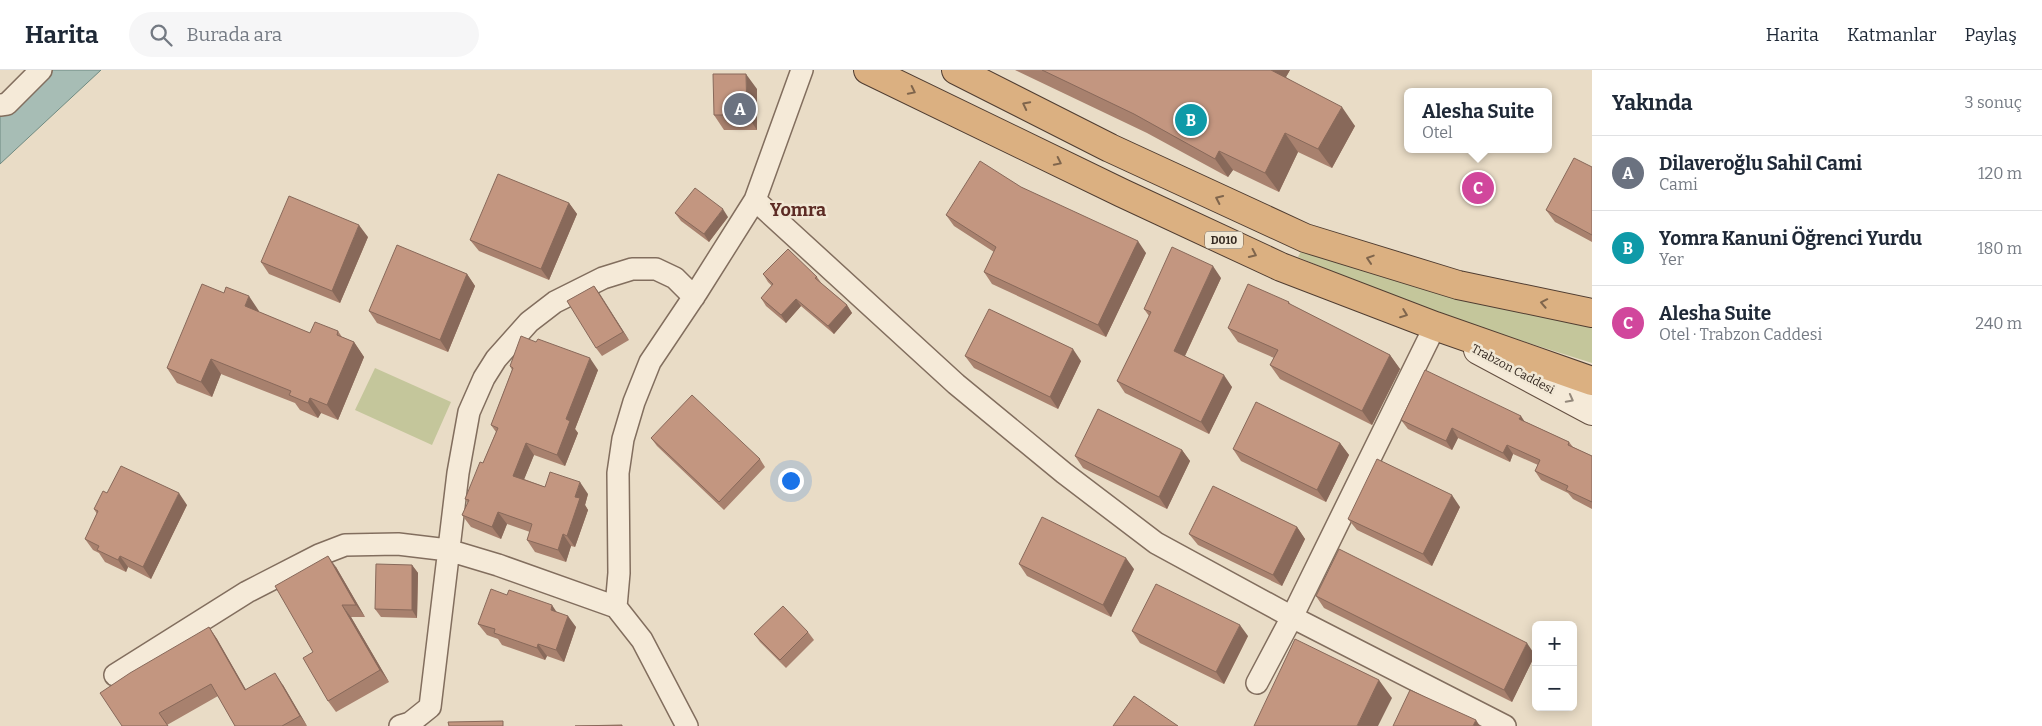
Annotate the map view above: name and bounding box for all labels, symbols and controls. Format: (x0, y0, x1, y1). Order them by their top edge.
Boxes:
search box (129, 12, 479, 57)
text: Harita (25, 21, 99, 49)
icon: search (147, 21, 175, 49)
text: Burada ara (187, 23, 282, 46)
text: Harita (1766, 24, 1819, 46)
text: Katmanlar (1847, 24, 1936, 46)
text: Paylaş (1964, 24, 2017, 46)
one-way arrow (907, 85, 916, 95)
popup (1404, 88, 1552, 153)
pin: A (724, 90, 756, 128)
text: Yakında (1612, 90, 1693, 116)
text: 3 sonuç (1965, 93, 2022, 112)
text: Alesha Suite (1422, 100, 1534, 123)
one-way arrow (1022, 101, 1031, 111)
pin: B (1175, 101, 1207, 139)
text: Otel (1422, 123, 1453, 142)
text: Dilaveroğlu Sahil Cami (1659, 152, 1862, 175)
one-way arrow (1053, 156, 1062, 166)
text: A (1622, 164, 1634, 183)
text: 120 m (1978, 164, 2022, 183)
pin: C (1462, 169, 1494, 207)
text: Cami (1659, 175, 1698, 194)
one-way arrow (1215, 194, 1224, 205)
district label: Yomra (770, 199, 826, 221)
text: Yomra Kanuni Öğrenci Yurdu (1659, 227, 1922, 250)
road number: D010 (1205, 232, 1243, 248)
text: B (1623, 239, 1633, 258)
text: 180 m (1977, 239, 2022, 258)
one-way arrow (1248, 247, 1257, 258)
text: Yer (1659, 250, 1684, 269)
one-way arrow (1366, 254, 1375, 264)
one-way arrow (1540, 299, 1549, 309)
text: Alesha Suite (1659, 302, 1771, 325)
one-way arrow (1399, 308, 1408, 318)
text: C (1623, 314, 1633, 333)
text: 240 m (1975, 314, 2022, 333)
text: Otel · Trabzon Caddesi (1659, 325, 1822, 344)
street label: Trabzon Caddesi (1469, 341, 1557, 397)
one-way arrow (1565, 393, 1574, 403)
your location (778, 468, 804, 494)
map controls (1532, 621, 1577, 711)
button: + (1532, 621, 1577, 666)
button: − (1532, 666, 1577, 711)

